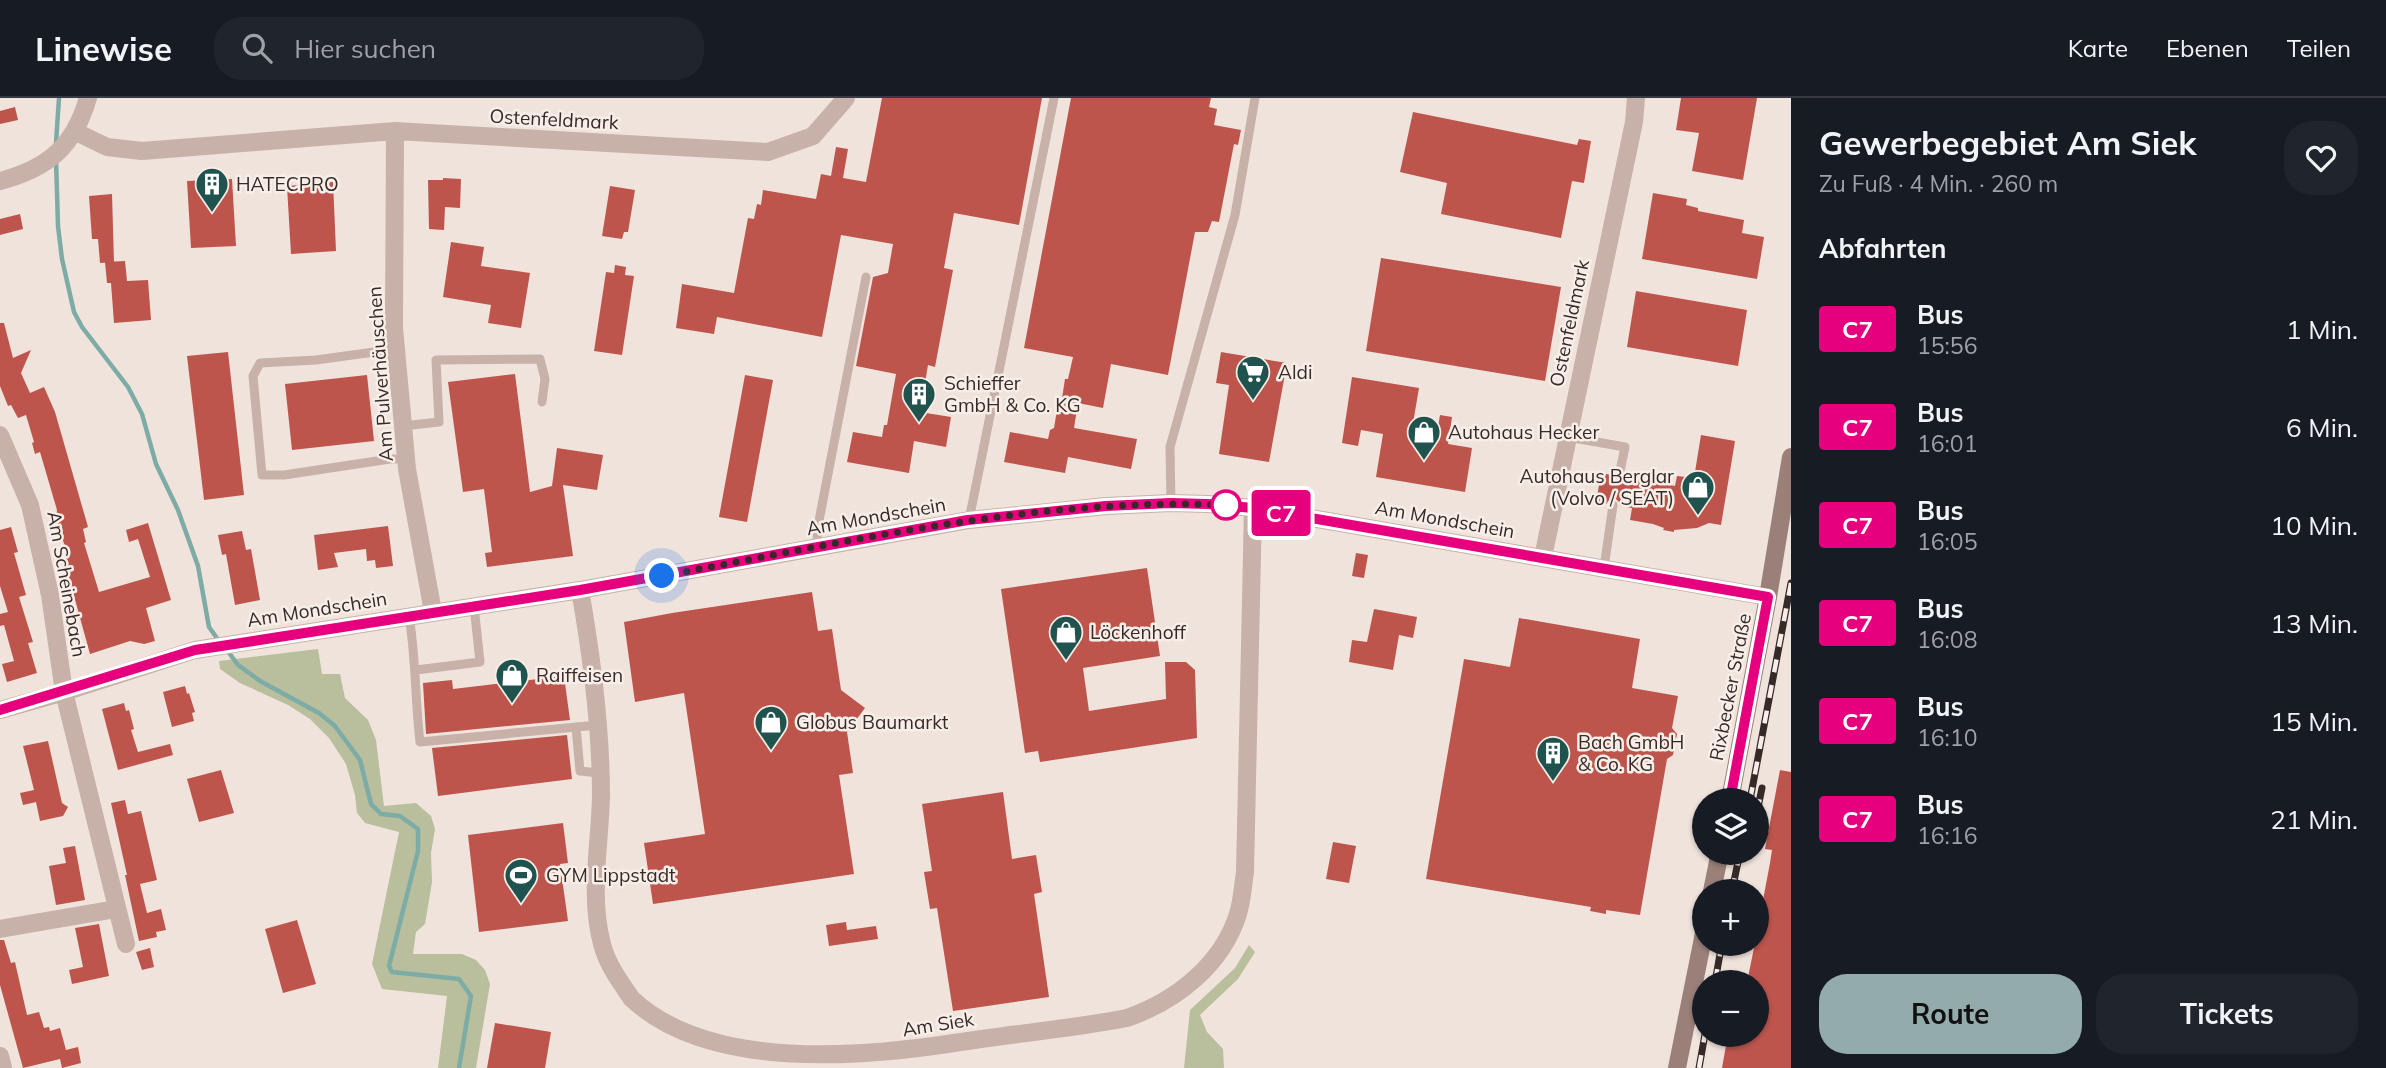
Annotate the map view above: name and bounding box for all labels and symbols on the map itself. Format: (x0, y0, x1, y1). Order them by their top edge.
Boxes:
street label: Ostenfeldmark (489, 104, 619, 134)
building icon: HATECPRO (193, 165, 231, 214)
place label: HATECPRO (236, 172, 339, 196)
street label: Ostenfeldmark (1544, 257, 1594, 389)
street label: Am Pulverhäuschen (362, 286, 398, 462)
supermarket icon: Aldi (1234, 353, 1272, 402)
place label: Aldi (1278, 360, 1312, 384)
place label: Schieffer GmbH & Co. KG (944, 371, 1081, 417)
building icon: Schieffer GmbH & Co. KG (900, 375, 938, 424)
shop icon: Autohaus Hecker (1405, 413, 1443, 462)
place label: Autohaus Hecker (1448, 420, 1599, 444)
place label: Autohaus Berglar (Volvo / SEAT) (1519, 464, 1674, 510)
shop icon: Autohaus Berglar (Volvo / SEAT) (1679, 468, 1717, 517)
unlabelled marker (1211, 490, 1241, 520)
line badge: C7 (1250, 490, 1312, 536)
street label: Am Mondschein (804, 492, 948, 540)
street label: Am Mondschein (1373, 495, 1517, 543)
street label: Am Scheinebach (42, 509, 92, 659)
your location (644, 558, 679, 593)
street label: Am Mondschein (245, 586, 389, 632)
street label: Rixbecker Straße (1704, 611, 1756, 763)
shop icon: Löckenhoff (1047, 613, 1085, 662)
place label: Löckenhoff (1090, 620, 1187, 644)
shop icon: Raiffeisen (493, 656, 531, 705)
place label: Raiffeisen (536, 663, 623, 687)
shop icon: Globus Baumarkt (752, 703, 790, 752)
place label: Globus Baumarkt (796, 710, 949, 734)
place label: Bach GmbH & Co. KG (1578, 730, 1684, 776)
building icon: Bach GmbH & Co. KG (1534, 734, 1572, 783)
sports icon: GYM Lippstadt (502, 856, 540, 905)
place label: GYM Lippstadt (546, 863, 676, 887)
street label: Am Siek (901, 1006, 976, 1041)

